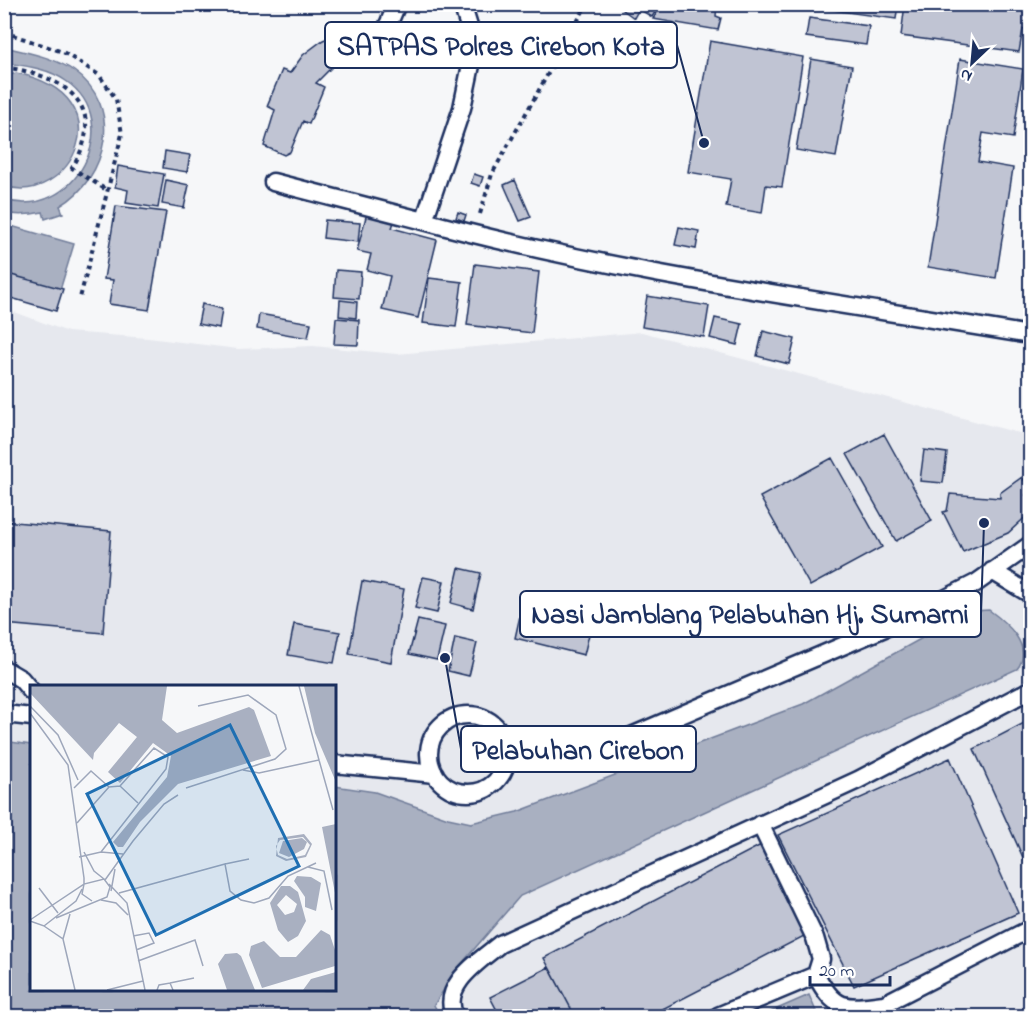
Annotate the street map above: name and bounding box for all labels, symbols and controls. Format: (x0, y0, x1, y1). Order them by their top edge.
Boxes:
callout: SATPAS Polres Cirebon Kota (325, 22, 677, 68)
text: SATPAS Polres Cirebon Kota (337, 28, 665, 69)
north arrow (942, 33, 1002, 93)
text: N (956, 61, 976, 88)
callout: Nasi Jamblang Pelabuhan Hj. Sumarni (520, 591, 981, 637)
text: Nasi Jamblang Pelabuhan Hj. Sumarni (531, 596, 969, 638)
inset map (30, 685, 336, 991)
callout: Pelabuhan Cirebon (461, 726, 696, 772)
text: Pelabuhan Cirebon (472, 732, 684, 773)
scale bar (810, 949, 890, 987)
text: 20 m (819, 959, 854, 985)

